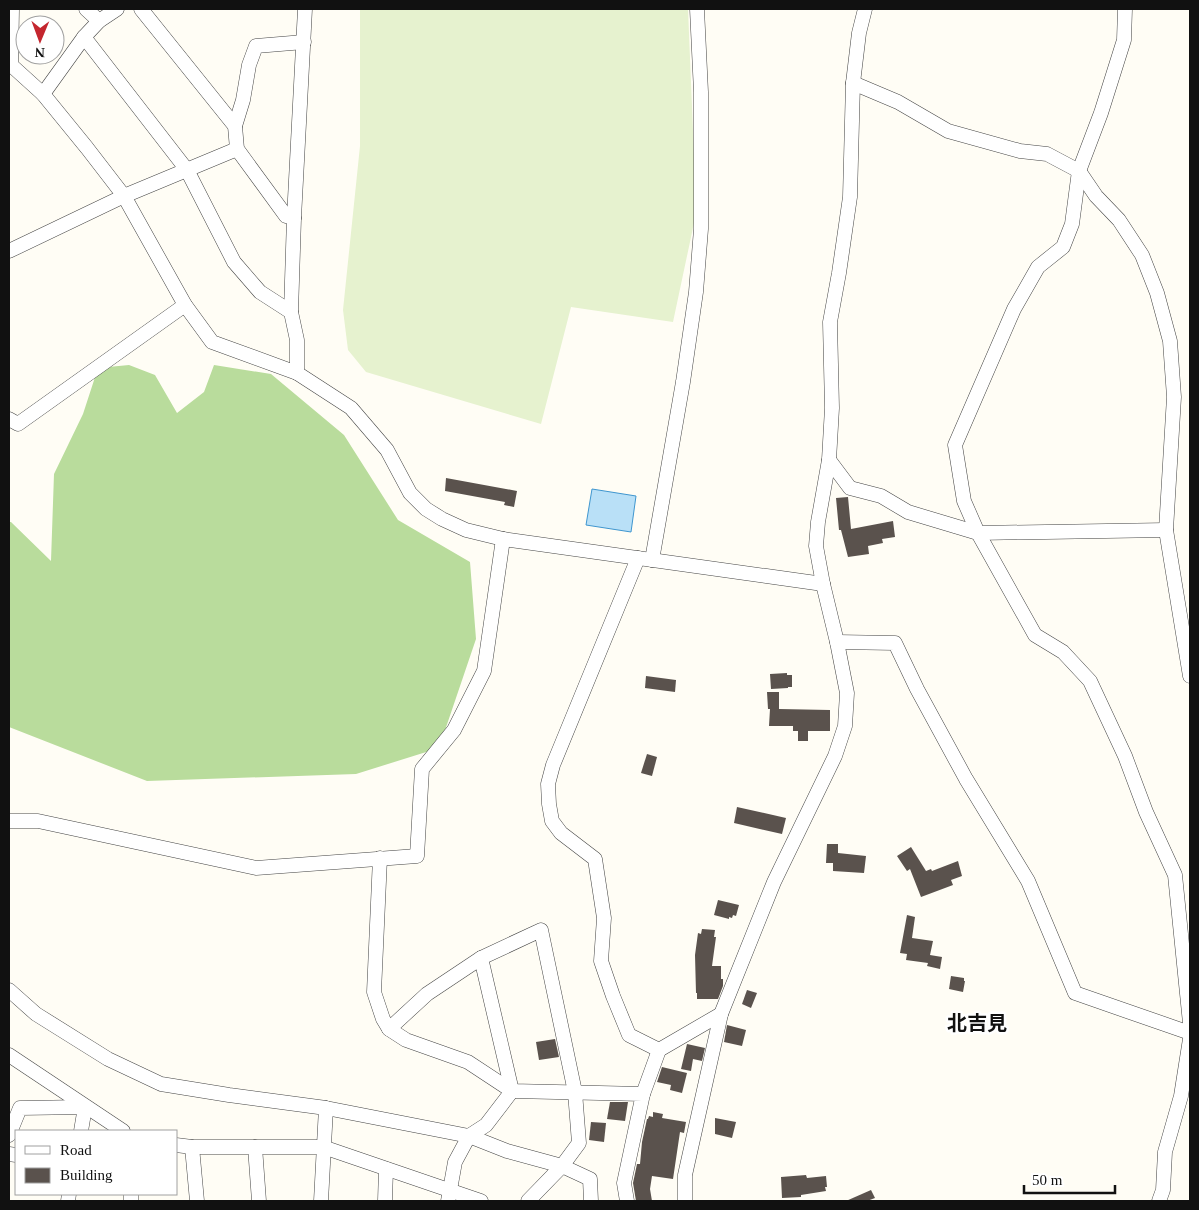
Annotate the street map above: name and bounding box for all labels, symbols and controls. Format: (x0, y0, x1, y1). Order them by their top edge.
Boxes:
north arrow (15, 15, 65, 65)
text: N (35, 45, 45, 60)
district label: 北吉見 (947, 1012, 1007, 1034)
legend (15, 1130, 178, 1195)
text: Road (60, 1142, 92, 1158)
scale bar (1024, 1162, 1115, 1194)
text: Building (60, 1167, 113, 1183)
text: 50 m (1032, 1172, 1063, 1188)

